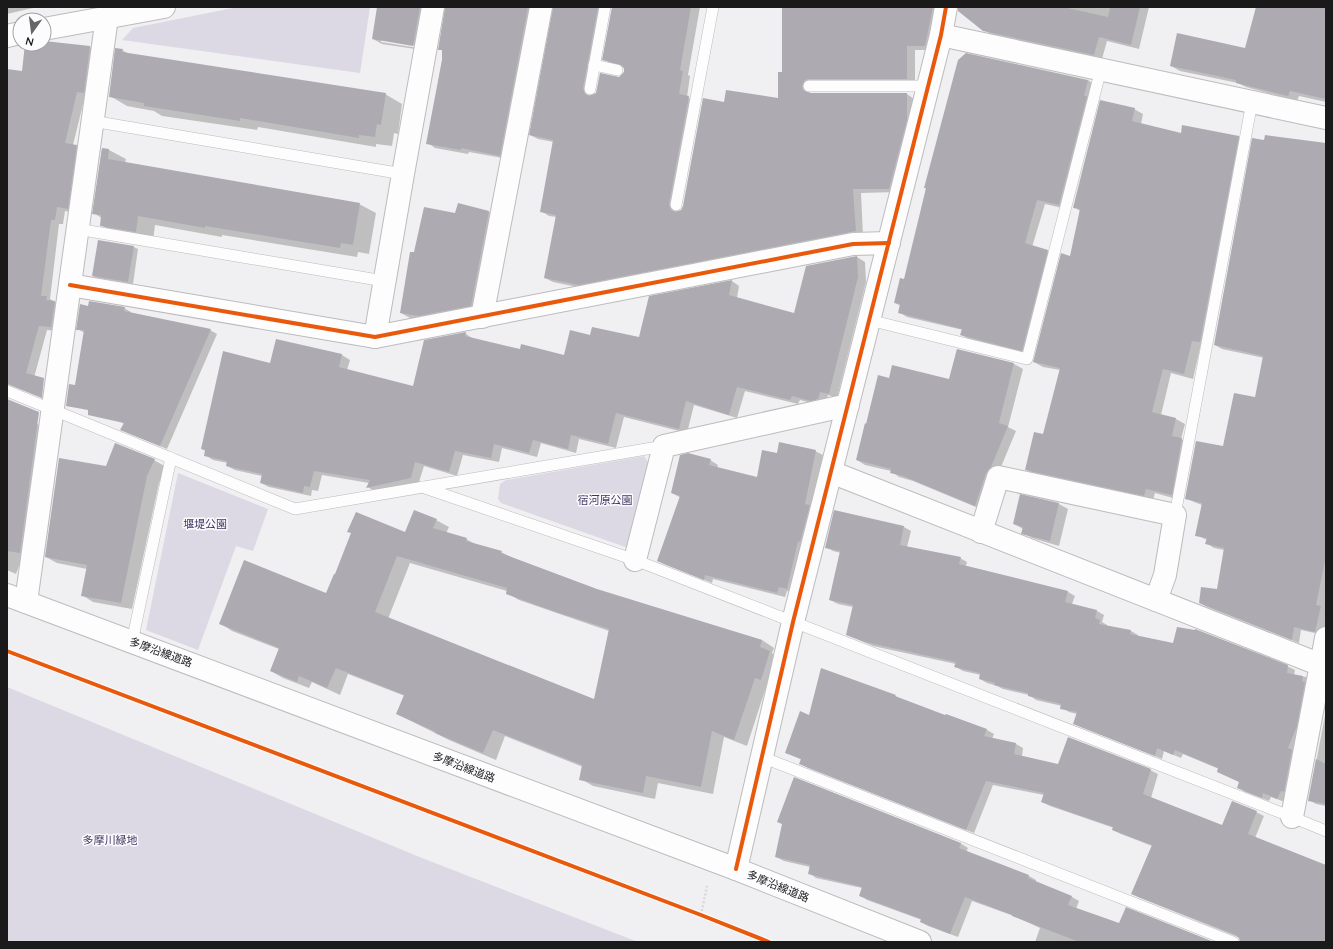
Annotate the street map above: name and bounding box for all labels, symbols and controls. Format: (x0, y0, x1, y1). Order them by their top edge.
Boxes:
north arrow (12, 12, 52, 52)
text: N (24, 34, 35, 49)
park label: 宿河原公園 (578, 493, 633, 507)
park label: 堰堤公園 (183, 517, 227, 531)
street label: 多摩沿線道路 (128, 634, 194, 670)
street label: 多摩沿線道路 (431, 749, 497, 785)
park label: 多摩川緑地 (83, 833, 138, 847)
street label: 多摩沿線道路 (745, 867, 811, 905)

